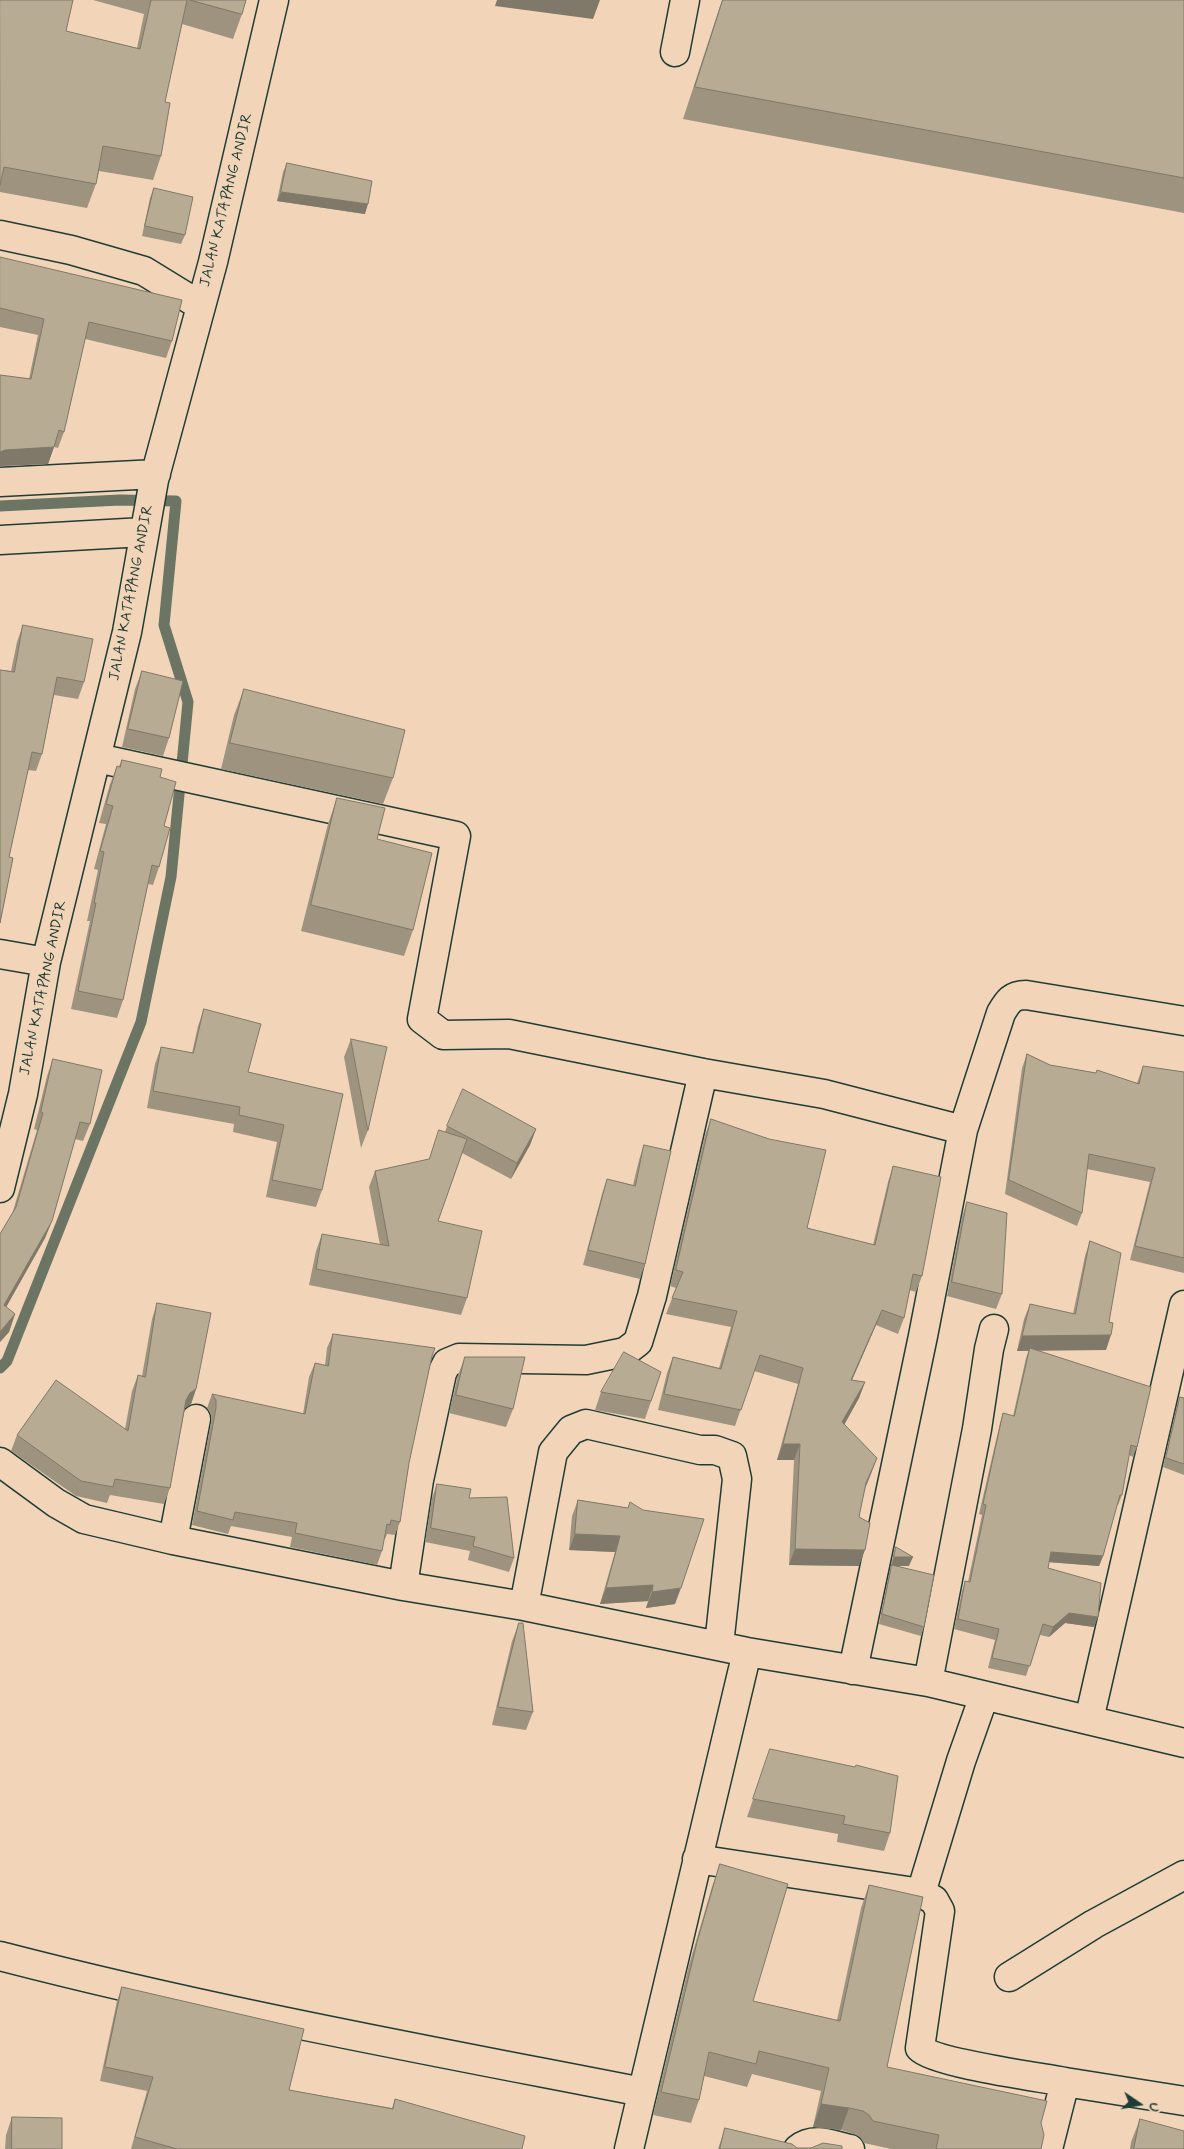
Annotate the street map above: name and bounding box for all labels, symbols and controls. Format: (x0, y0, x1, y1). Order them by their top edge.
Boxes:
street label: JALAN KATAPANG ANDIR (197, 111, 257, 289)
street label: JALAN KATAPANG ANDIR (106, 504, 158, 682)
street label: JALAN KATAPANG ANDIR (17, 899, 71, 1077)
north arrow (1114, 2079, 1164, 2129)
text: U (1144, 2101, 1163, 2113)

